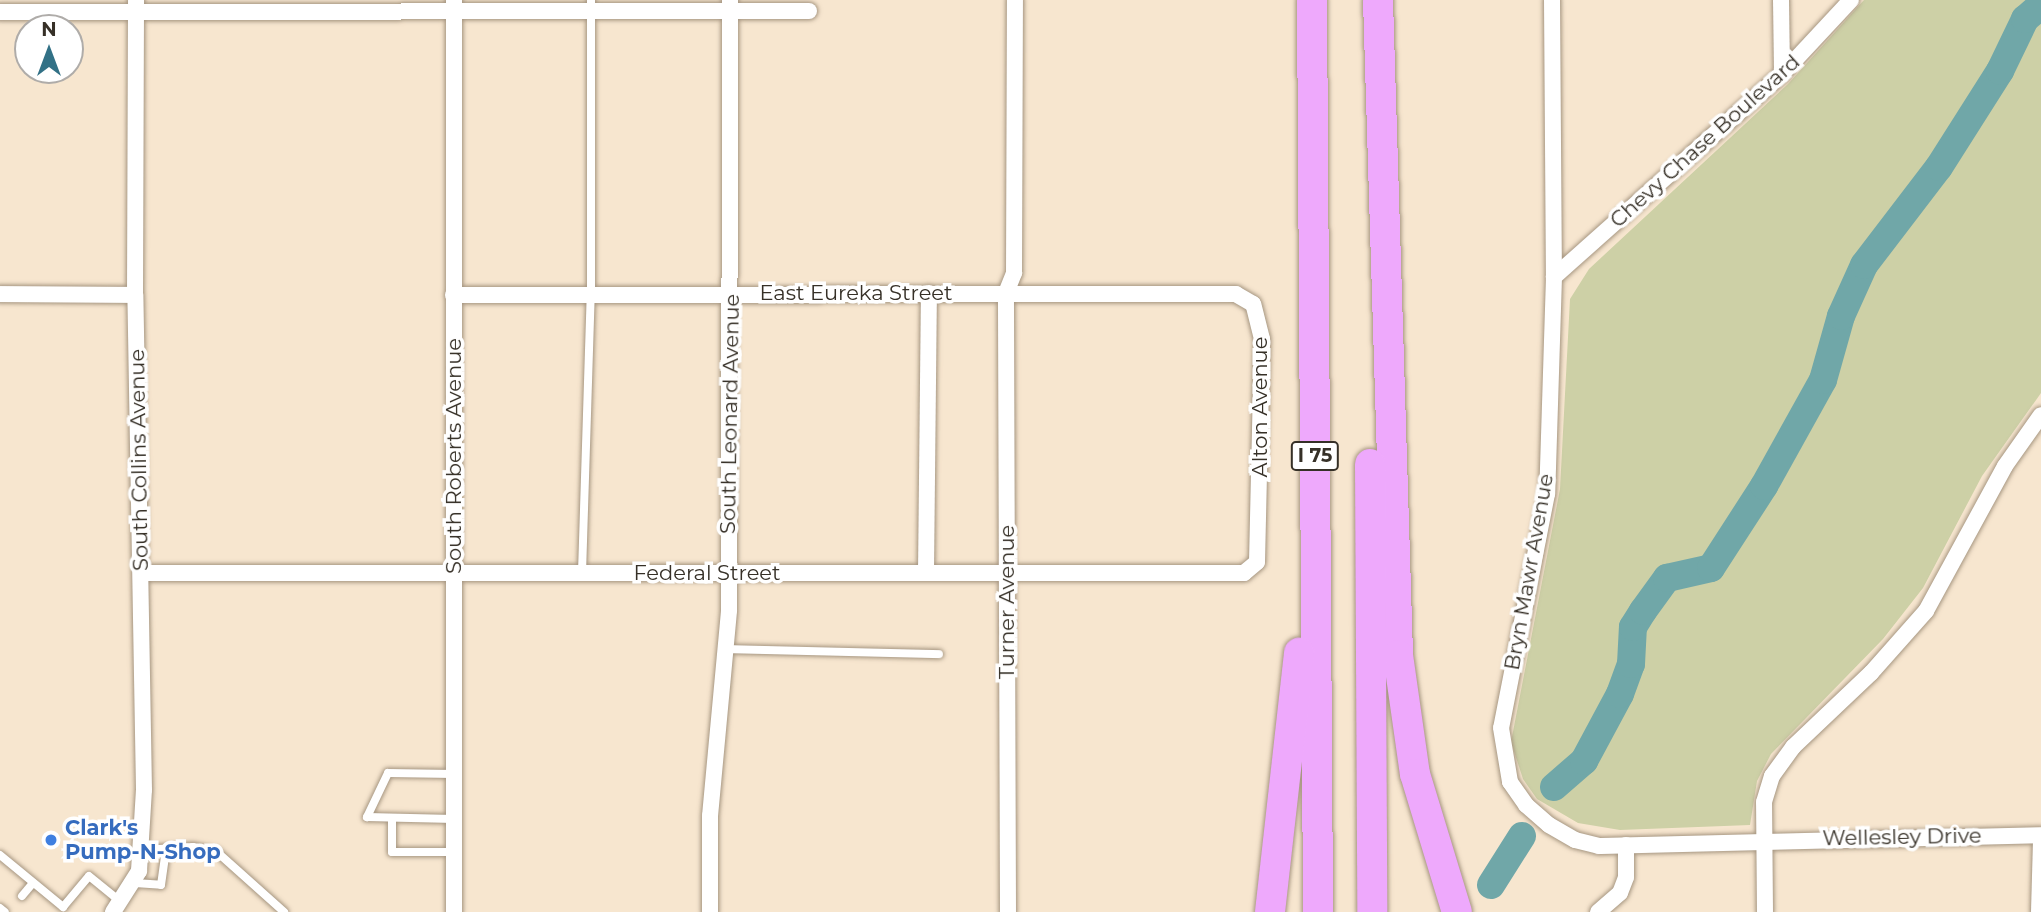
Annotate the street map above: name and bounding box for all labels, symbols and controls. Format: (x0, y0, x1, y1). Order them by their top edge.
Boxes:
north arrow (14, 14, 84, 84)
text: N (41, 18, 57, 41)
street label: Chevy Chase Boulevard (1605, 49, 1805, 233)
street label: East Eureka Street (759, 280, 953, 306)
street label: South Leonard Avenue (715, 294, 745, 534)
street label: Alton Avenue (1247, 337, 1273, 477)
street label: South Roberts Avenue (441, 338, 467, 574)
street label: South Collins Avenue (124, 349, 154, 571)
road number: I 75 (1290, 440, 1340, 471)
street label: Bryn Mawr Avenue (1499, 472, 1559, 672)
street label: Turner Avenue (994, 525, 1020, 679)
street label: Federal Street (633, 560, 781, 586)
place label: Clark's Pump-N-Shop (65, 815, 221, 865)
street label: Wellesley Drive (1822, 823, 1982, 851)
marker: Clark's Pump-N-Shop (43, 832, 59, 848)

